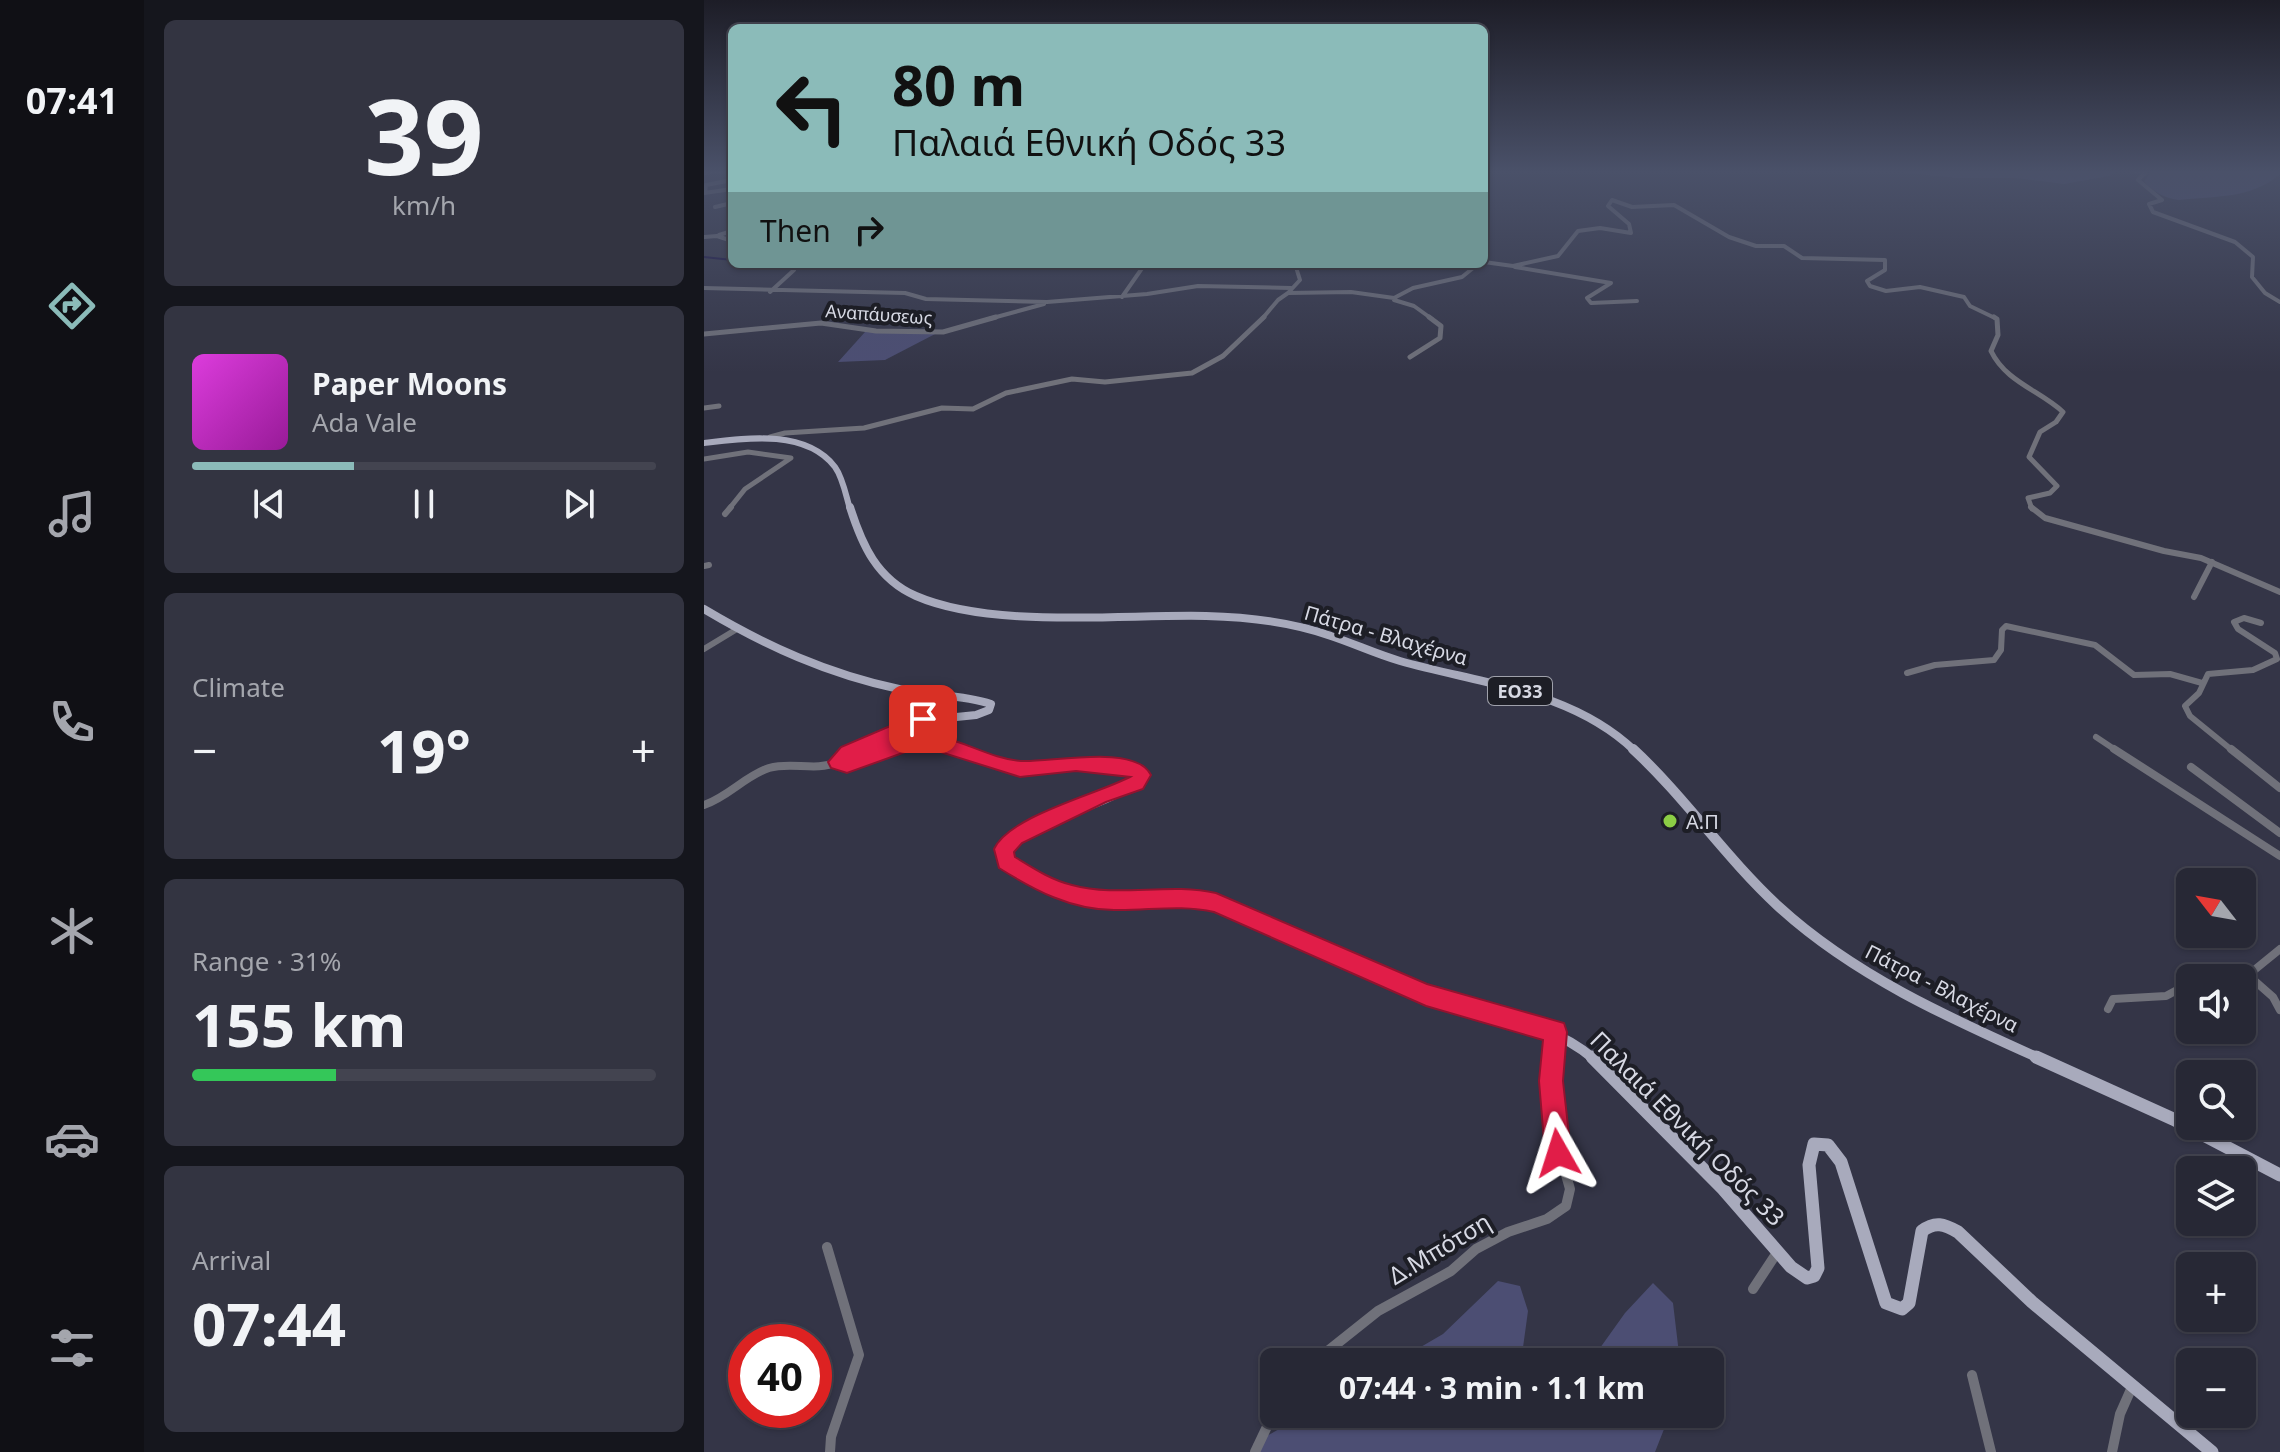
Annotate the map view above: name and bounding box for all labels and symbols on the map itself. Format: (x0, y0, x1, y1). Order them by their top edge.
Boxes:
street label: Αναπάυσεως (825, 298, 934, 330)
street label: Πάτρα - Βλαχέρνα (1301, 599, 1471, 671)
road number: ΕΟ33 (1488, 677, 1552, 705)
pin (889, 685, 957, 753)
place label: Α.Π (1686, 808, 1719, 835)
marker: Α.Π (1661, 812, 1679, 830)
north arrow (2176, 868, 2256, 948)
street label: Πάτρα - Βλαχέρνα (1861, 938, 2024, 1039)
street label: Παλαιά Εθνική Οδός 33 (1583, 1023, 1793, 1233)
position arrow (1516, 1111, 1600, 1195)
street label: Δ.Μπότση (1382, 1205, 1496, 1291)
speed limit sign: 40 (728, 1324, 832, 1428)

